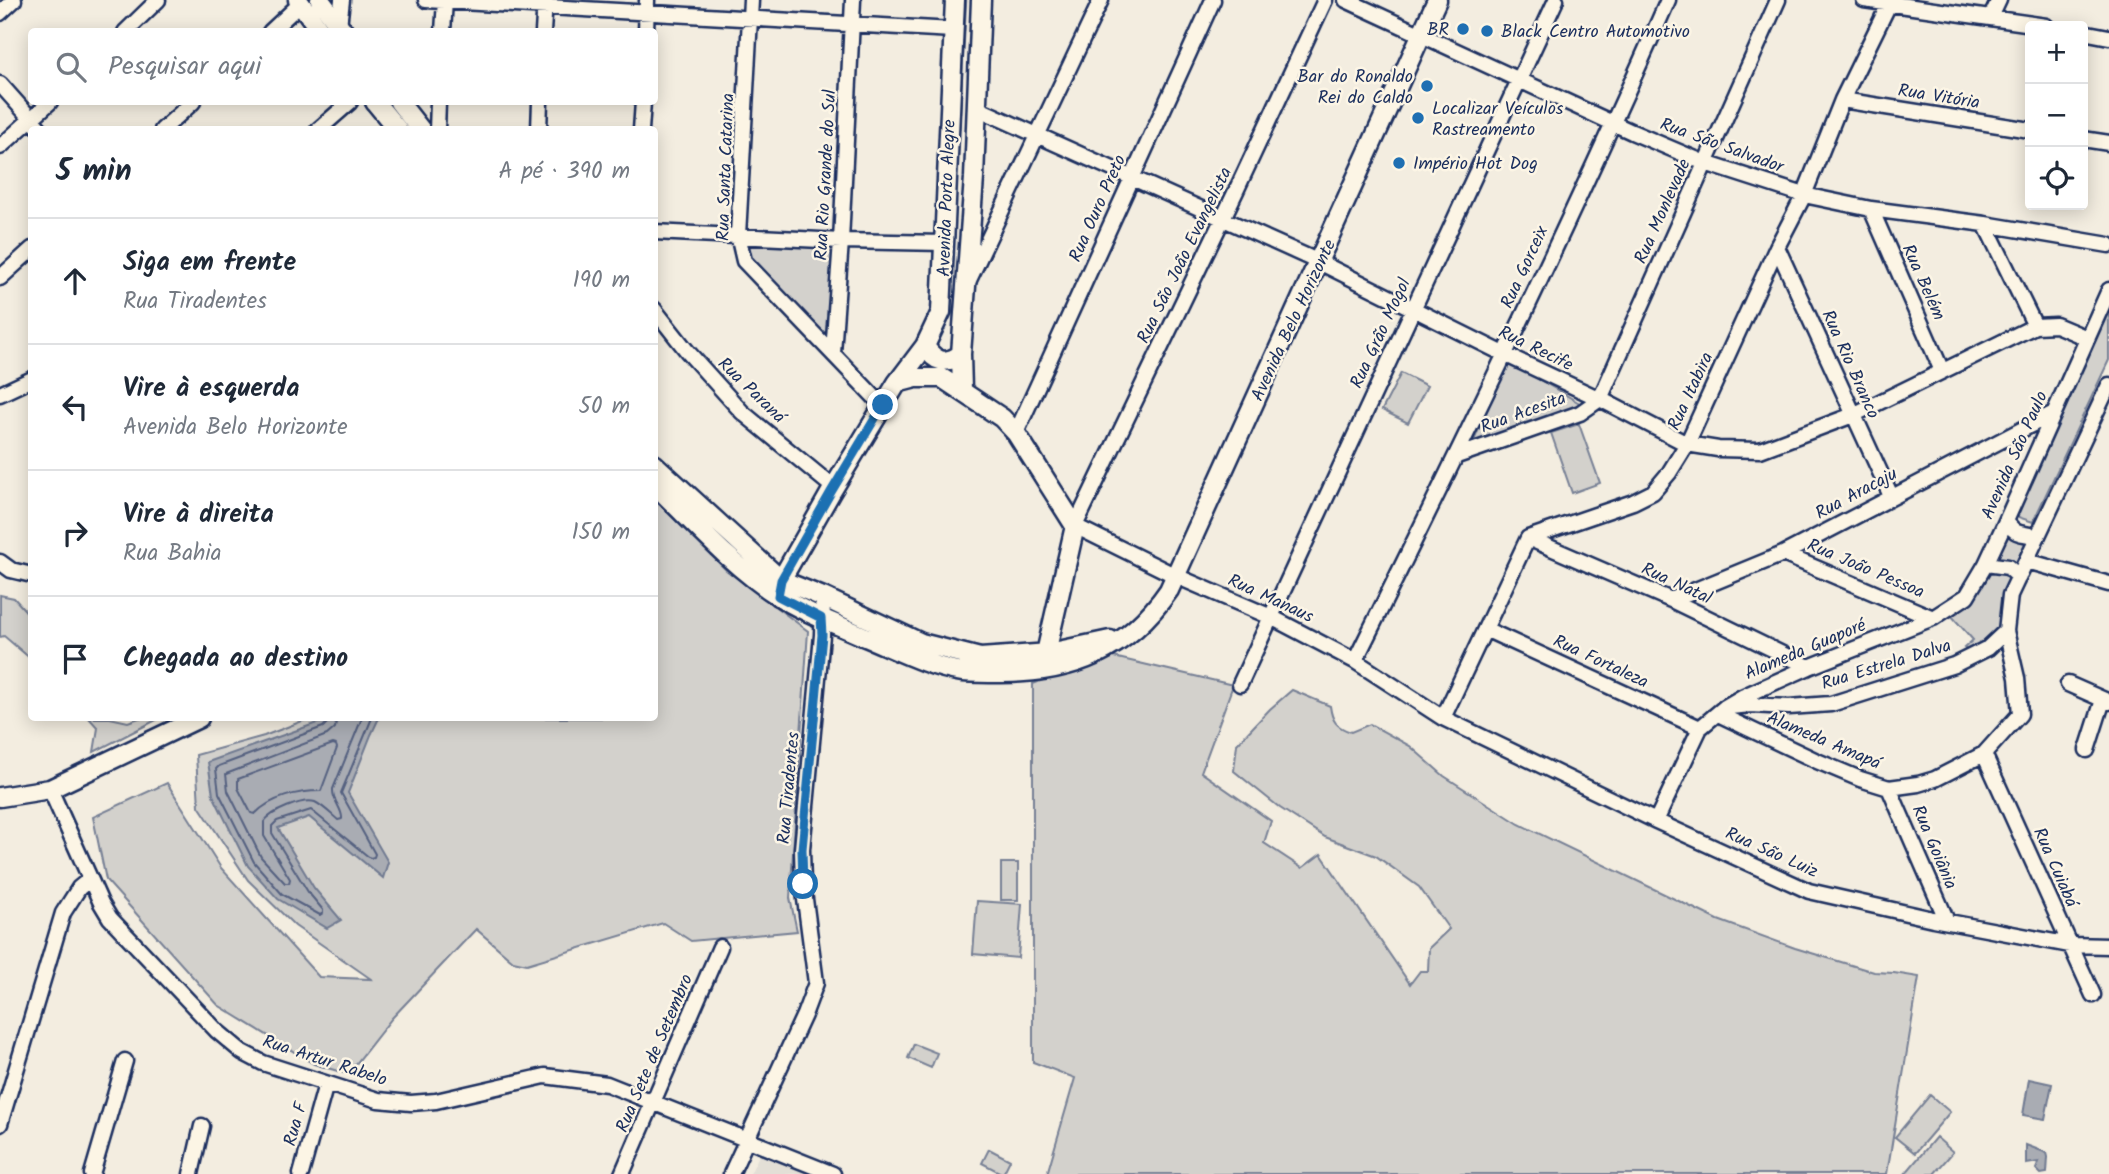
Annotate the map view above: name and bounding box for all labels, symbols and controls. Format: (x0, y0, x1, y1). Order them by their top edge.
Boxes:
place label: BR (1427, 16, 1449, 45)
place label: Black Centro Automotivo (1501, 18, 1690, 47)
marker: BR (1455, 21, 1471, 37)
map controls (2025, 21, 2088, 210)
button: + (2025, 21, 2088, 84)
marker: Black Centro Automotivo (1479, 23, 1495, 39)
search box (28, 28, 658, 105)
text: Pesquisar aqui (108, 46, 261, 88)
icon: search (52, 48, 90, 86)
place label: Bar do Ronaldo Rei do Caldo (1297, 63, 1413, 113)
street label: Rua Vitória (1896, 77, 1982, 118)
marker: Bar do Ronaldo Rei do Caldo (1419, 78, 1435, 94)
button: − (2025, 84, 2088, 147)
street label: Rua Rio Grande do Sul (808, 88, 845, 261)
street label: Rua Santa Catarina (709, 93, 744, 241)
place label: Localizar Veículos Rastreamento (1432, 95, 1564, 145)
marker: Localizar Veículos Rastreamento (1410, 110, 1426, 126)
street label: Rua São Salvador (1656, 111, 1788, 183)
street label: Avenida Porto Alegre (930, 119, 965, 277)
button: locate (2025, 147, 2088, 210)
text: 5 min (56, 148, 132, 196)
street label: Rua Ouro Preto (1062, 150, 1135, 267)
place label: Império Hot Dog (1413, 150, 1538, 179)
text: A pé · 390 m (498, 154, 630, 190)
street label: Rua Monlevade (1627, 154, 1699, 269)
marker: Império Hot Dog (1391, 155, 1407, 171)
street label: Rua São João Evangelista (1130, 162, 1241, 349)
street label: Rua Gorceix (1494, 221, 1557, 314)
street label: Avenida Belo Horizonte (1244, 235, 1345, 406)
street label: Rua Belém (1893, 240, 1952, 326)
text: Siga em frente (123, 242, 296, 284)
icon: ahead (56, 262, 94, 300)
text: 190 m (573, 263, 630, 299)
street label: Rua Grão Mogol (1343, 273, 1420, 394)
text: Rua Tiradentes (123, 284, 267, 320)
street label: Rua Rio Branco (1813, 305, 1887, 424)
street label: Rua Recife (1493, 319, 1578, 380)
street label: Rua Itabira (1660, 347, 1722, 436)
street label: Rua Paraná (710, 351, 793, 432)
text: Vire à esquerda (123, 368, 300, 410)
street label: Rua Acesita (1477, 385, 1570, 442)
street label: Avenida São Paulo (1974, 387, 2057, 525)
icon: left (56, 388, 94, 426)
text: 50 m (579, 389, 630, 425)
route end (867, 389, 898, 420)
text: Avenida Belo Horizonte (123, 410, 348, 446)
street label: Rua Aracaju (1810, 460, 1903, 528)
text: Vire à direita (123, 494, 274, 536)
icon: right (56, 514, 94, 552)
text: 150 m (571, 515, 630, 551)
street label: Rua João Pessoa (1802, 532, 1929, 607)
text: Rua Bahia (123, 536, 222, 572)
street label: Rua Natal (1636, 555, 1717, 614)
street label: Rua Manaus (1223, 567, 1318, 632)
street label: Alameda Guaporé (1740, 611, 1872, 689)
street label: Rua Fortaleza (1548, 628, 1653, 697)
street label: Rua Estrela Dalva (1818, 632, 1955, 699)
text: Chegada ao destino (123, 638, 348, 680)
icon: arrive (56, 640, 94, 678)
street label: Alameda Amapá (1762, 704, 1886, 779)
street label: Rua Tiradentes (770, 730, 809, 845)
street label: Rua Goiânia (1903, 801, 1964, 894)
street label: Rua São Luiz (1720, 820, 1823, 887)
street label: Rua Cuiabá (2024, 823, 2086, 914)
route start (787, 868, 818, 899)
street label: Rua Sete de Setembro (609, 970, 702, 1137)
street label: Rua Artur Rabelo (258, 1028, 391, 1095)
street label: Rua F (276, 1098, 317, 1150)

